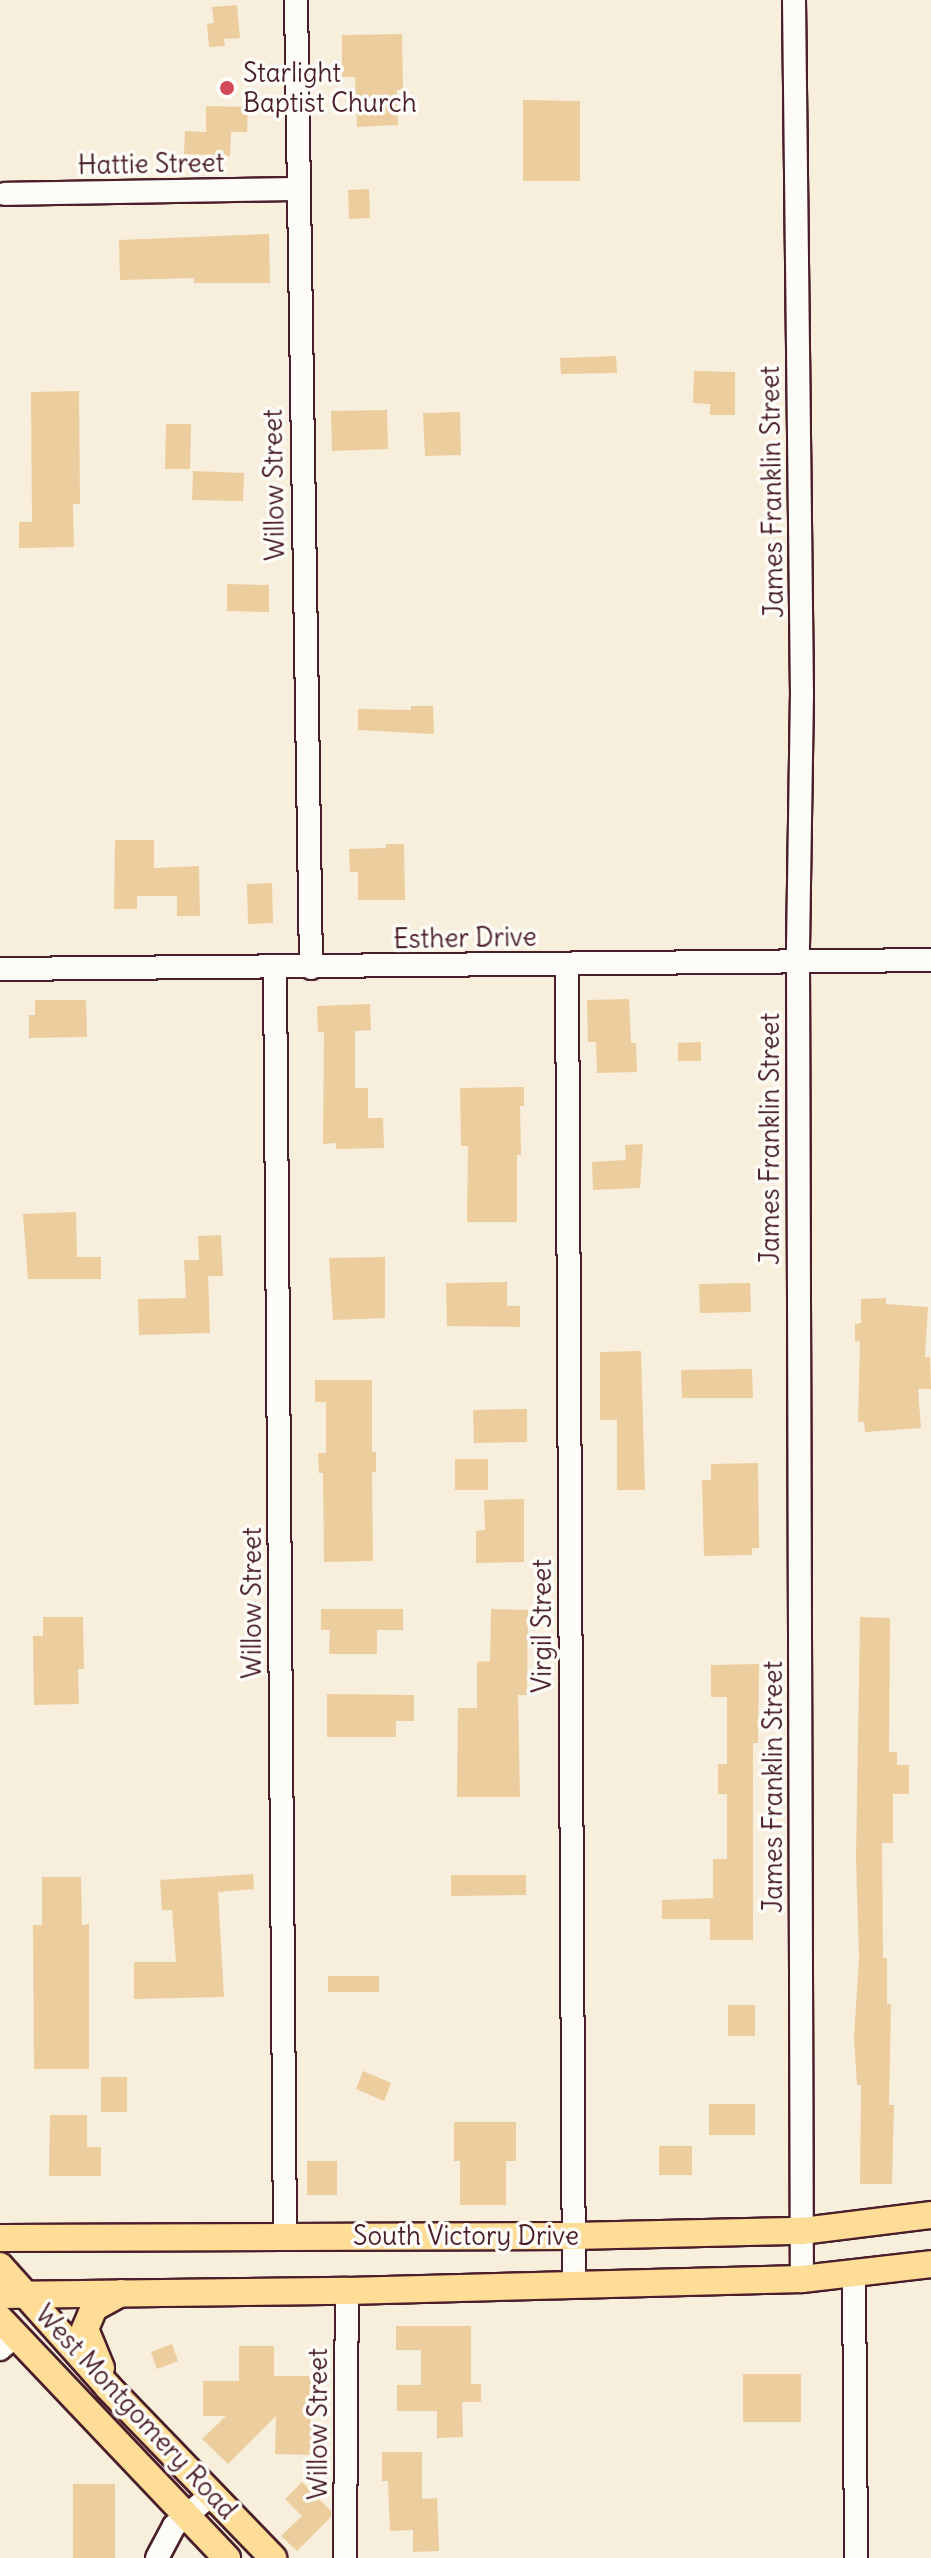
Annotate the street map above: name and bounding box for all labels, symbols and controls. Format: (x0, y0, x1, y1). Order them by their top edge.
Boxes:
place label: Starlight Baptist Church (243, 57, 417, 118)
marker: Starlight Baptist Church (218, 79, 236, 97)
street label: Hattie Street (78, 147, 224, 181)
street label: James Franklin Street (754, 366, 790, 618)
street label: Willow Street (257, 409, 291, 561)
street label: Esther Drive (393, 921, 537, 955)
street label: James Franklin Street (754, 1013, 786, 1265)
street label: Willow Street (236, 1527, 268, 1679)
street label: Virgil Street (526, 1559, 558, 1693)
street label: James Franklin Street (757, 1661, 789, 1913)
street label: South Victory Drive (353, 2220, 579, 2252)
street label: West Montgomery Road (29, 2299, 243, 2525)
street label: Willow Street (302, 2348, 334, 2500)

